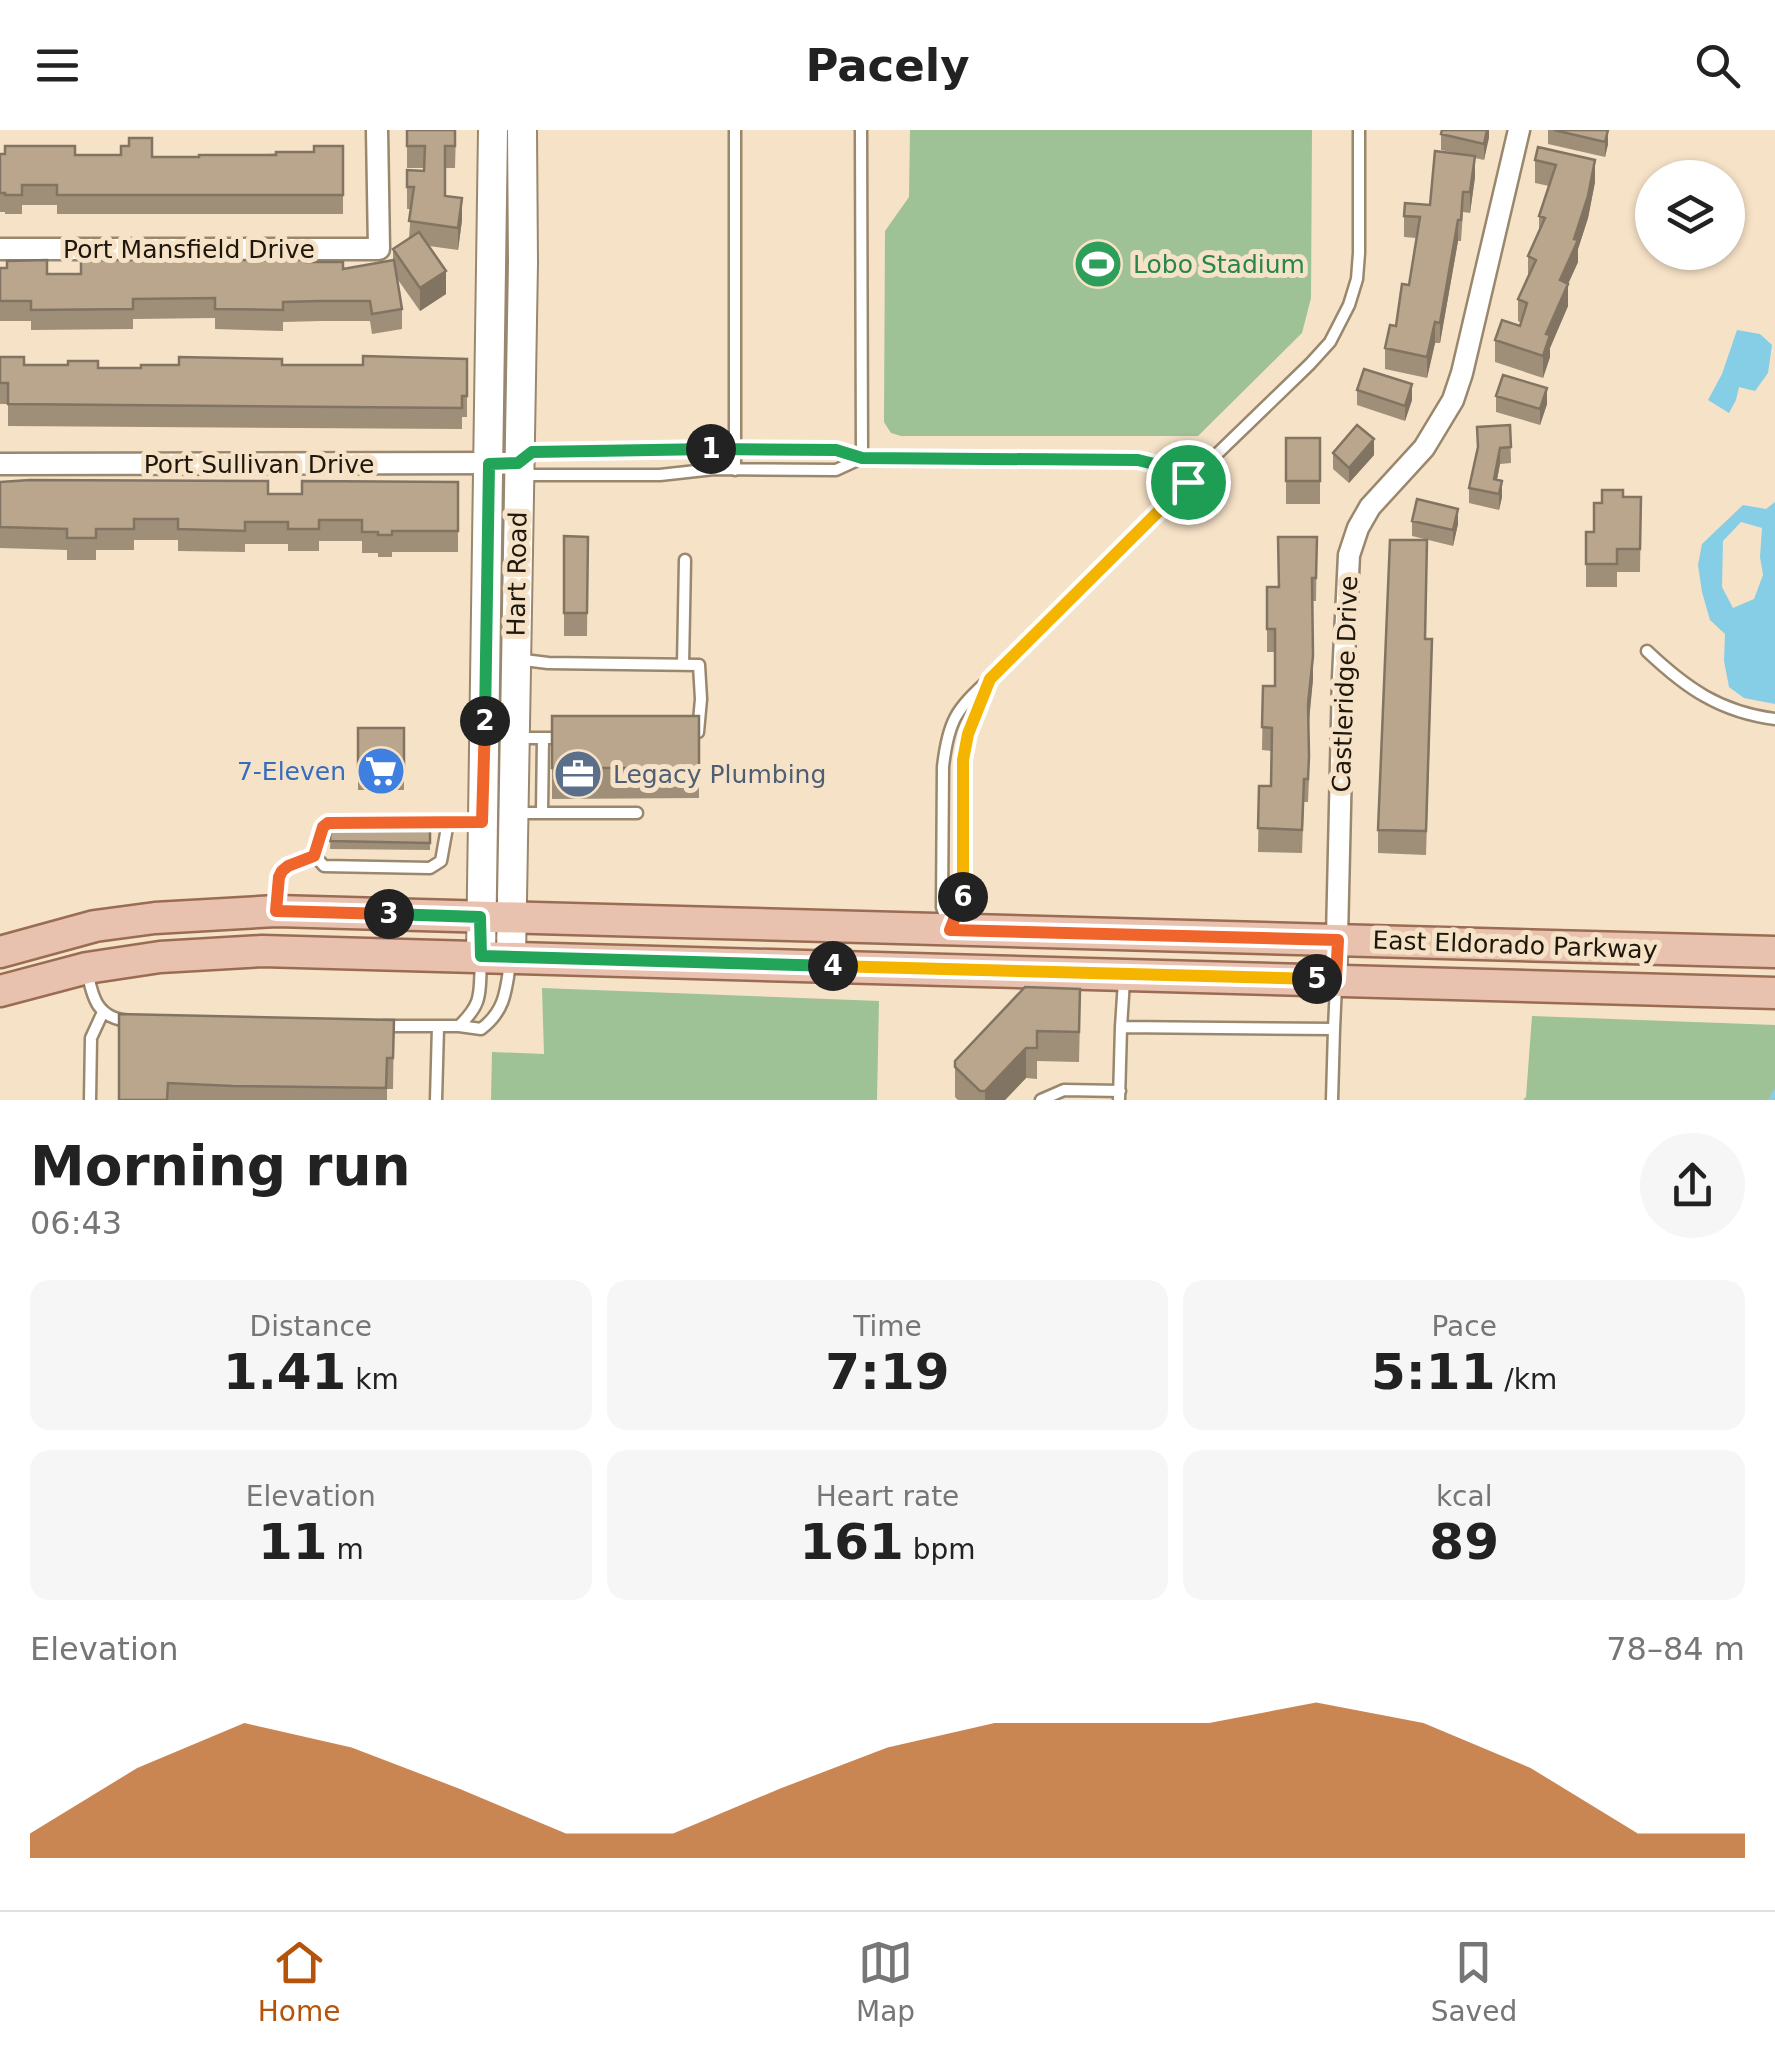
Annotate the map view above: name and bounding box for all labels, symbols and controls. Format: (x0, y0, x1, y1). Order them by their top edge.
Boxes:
icon: menu (30, 38, 85, 93)
icon: search (1690, 38, 1745, 93)
text: Pacely (805, 39, 970, 92)
map controls (1635, 160, 1745, 270)
button: layers (1635, 160, 1745, 270)
street label: Port Mansfield Drive (63, 235, 315, 264)
sports icon: Lobo Stadium (1072, 238, 1124, 290)
place label: Lobo Stadium (1133, 250, 1305, 279)
pin: 1 (686, 424, 736, 474)
text: 1 (701, 432, 721, 465)
pin (1146, 440, 1231, 525)
street label: Port Sullivan Drive (144, 450, 374, 479)
icon: arrive (1161, 455, 1216, 510)
street label: Hart Road (501, 511, 533, 637)
street label: Castleridge Drive (1327, 575, 1363, 793)
pin: 2 (460, 696, 510, 746)
text: 2 (475, 704, 495, 737)
supermarket icon: 7-Eleven (355, 745, 407, 797)
office icon: Legacy Plumbing (552, 748, 604, 800)
place label: 7-Eleven (237, 757, 346, 786)
place label: Legacy Plumbing (613, 760, 826, 789)
pin: 6 (938, 872, 988, 922)
text: 6 (953, 880, 973, 913)
pin: 3 (364, 889, 414, 939)
text: 3 (379, 897, 399, 930)
street label: East Eldorado Parkway (1372, 926, 1658, 964)
pin: 4 (808, 941, 858, 991)
text: 4 (823, 949, 843, 982)
pin: 5 (1292, 954, 1342, 1004)
text: 5 (1307, 962, 1327, 995)
button: share (1640, 1133, 1745, 1238)
text: Morning run (30, 1134, 411, 1198)
text: 06:43 (30, 1204, 122, 1242)
text: Distance (250, 1310, 372, 1343)
text: Time (853, 1310, 922, 1343)
text: Pace (1431, 1310, 1497, 1343)
text: 1.41 (223, 1343, 346, 1401)
text: 7:19 (825, 1343, 950, 1401)
text: 5:11 (1371, 1343, 1495, 1401)
text: km (346, 1363, 399, 1396)
text: /km (1495, 1363, 1557, 1396)
text: Elevation (246, 1480, 376, 1513)
text: Heart rate (816, 1480, 959, 1513)
text: kcal (1436, 1480, 1492, 1513)
text: 11 (258, 1513, 328, 1571)
text: 161 (799, 1513, 904, 1571)
text: 89 (1429, 1513, 1499, 1571)
text: m (328, 1533, 364, 1566)
text: bpm (904, 1533, 976, 1566)
text: Elevation (30, 1630, 179, 1668)
text: 78–84 m (1606, 1630, 1745, 1668)
tab: Home (258, 1935, 340, 2028)
tab: Map (856, 1935, 915, 2028)
tab: Saved (1431, 1935, 1517, 2028)

